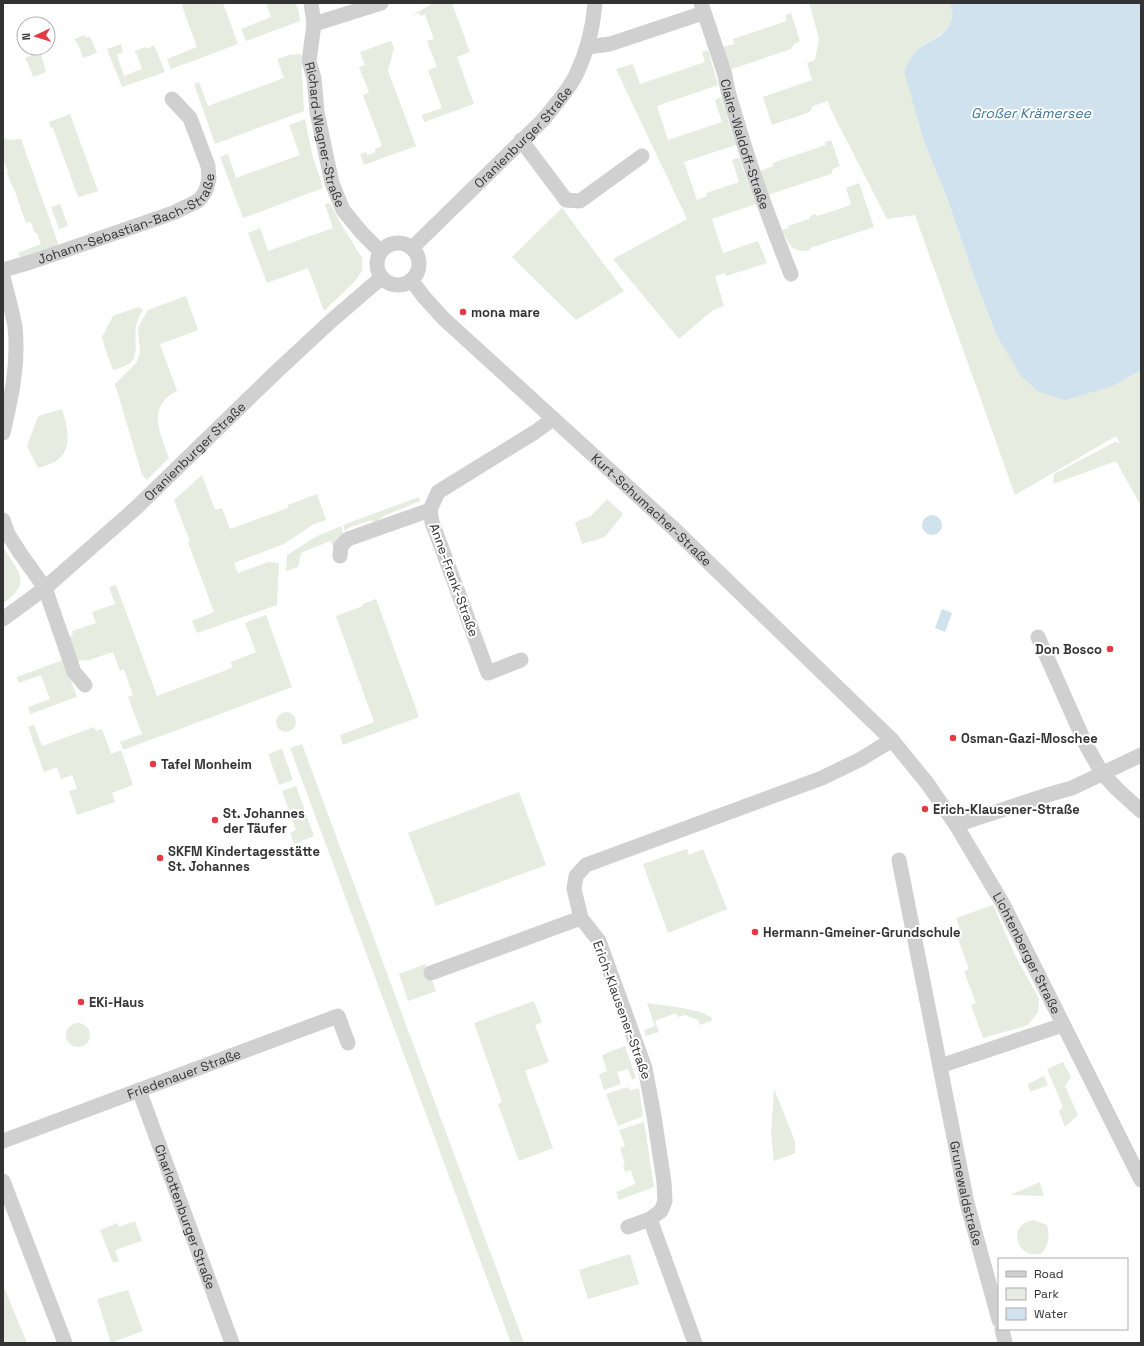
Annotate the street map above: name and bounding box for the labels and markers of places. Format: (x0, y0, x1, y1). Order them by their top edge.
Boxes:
place label: mona mare (471, 304, 540, 321)
marker: mona mare (458, 307, 468, 317)
place label: Don Bosco (1035, 641, 1102, 658)
marker: Don Bosco (1105, 644, 1115, 654)
place label: Osman-Gazi-Moschee (961, 730, 1098, 747)
marker: Osman-Gazi-Moschee (948, 733, 958, 743)
place label: Tafel Monheim (161, 756, 252, 773)
marker: Tafel Monheim (148, 759, 158, 769)
place label: Erich-Klausener-Straße (933, 801, 1080, 818)
marker: Erich-Klausener-Straße (920, 804, 930, 814)
place label: St. Johannes der Täufer (223, 805, 305, 837)
marker: St. Johannes der Täufer (210, 815, 220, 825)
place label: SKFM Kindertagesstätte St. Johannes (168, 843, 320, 875)
marker: SKFM Kindertagesstätte St. Johannes (155, 853, 165, 863)
place label: Hermann-Gmeiner-Grundschule (763, 924, 961, 941)
marker: Hermann-Gmeiner-Grundschule (750, 927, 760, 937)
place label: EKi-Haus (89, 994, 144, 1011)
marker: EKi-Haus (76, 997, 86, 1007)

